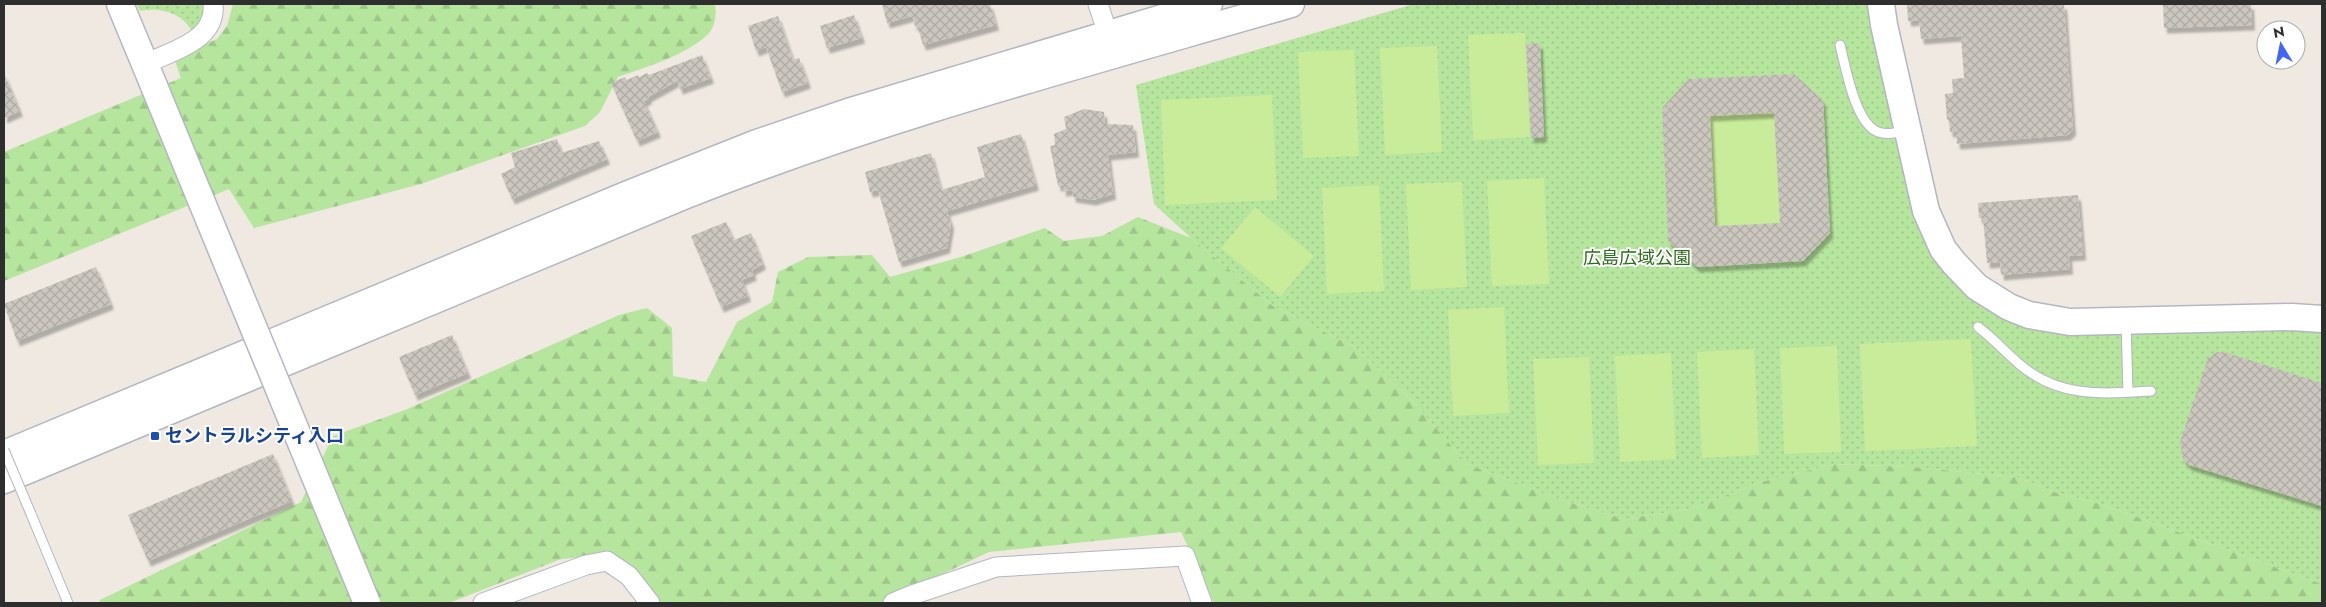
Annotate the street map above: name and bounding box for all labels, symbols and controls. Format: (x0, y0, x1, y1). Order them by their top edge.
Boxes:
north arrow (2256, 20, 2306, 70)
text: N (2272, 21, 2286, 43)
park label: 広島広域公園 (1583, 245, 1691, 271)
place label: セントラルシティ入口 (165, 423, 344, 449)
marker: セントラルシティ入口 (149, 430, 161, 442)

